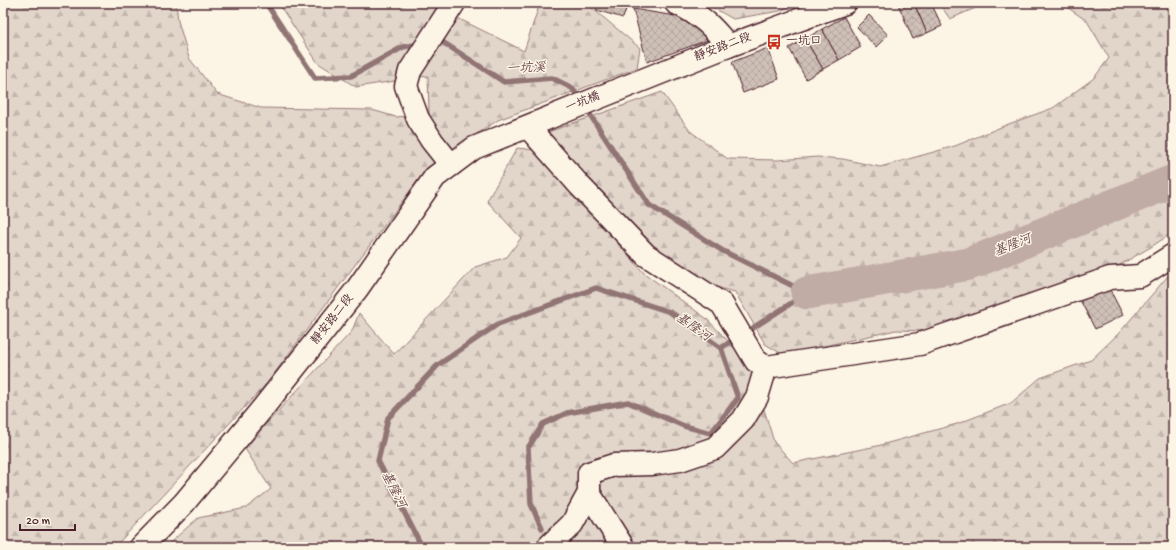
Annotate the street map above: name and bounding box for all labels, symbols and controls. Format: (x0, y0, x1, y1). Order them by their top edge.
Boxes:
street label: 靜安路二段 (692, 29, 754, 65)
bus stop icon: 一坑口 (765, 33, 783, 51)
place label: 一坑口 (786, 34, 822, 49)
water label: 一坑溪 (506, 60, 547, 77)
street label: 一坑橋 (563, 89, 602, 116)
water label: 基隆河 (992, 230, 1036, 260)
street label: 靜安路二段 (307, 291, 357, 348)
water label: 基隆河 (673, 310, 715, 346)
water label: 基隆河 (377, 469, 410, 513)
scale bar (20, 506, 75, 532)
text: 20 m (26, 515, 51, 529)

